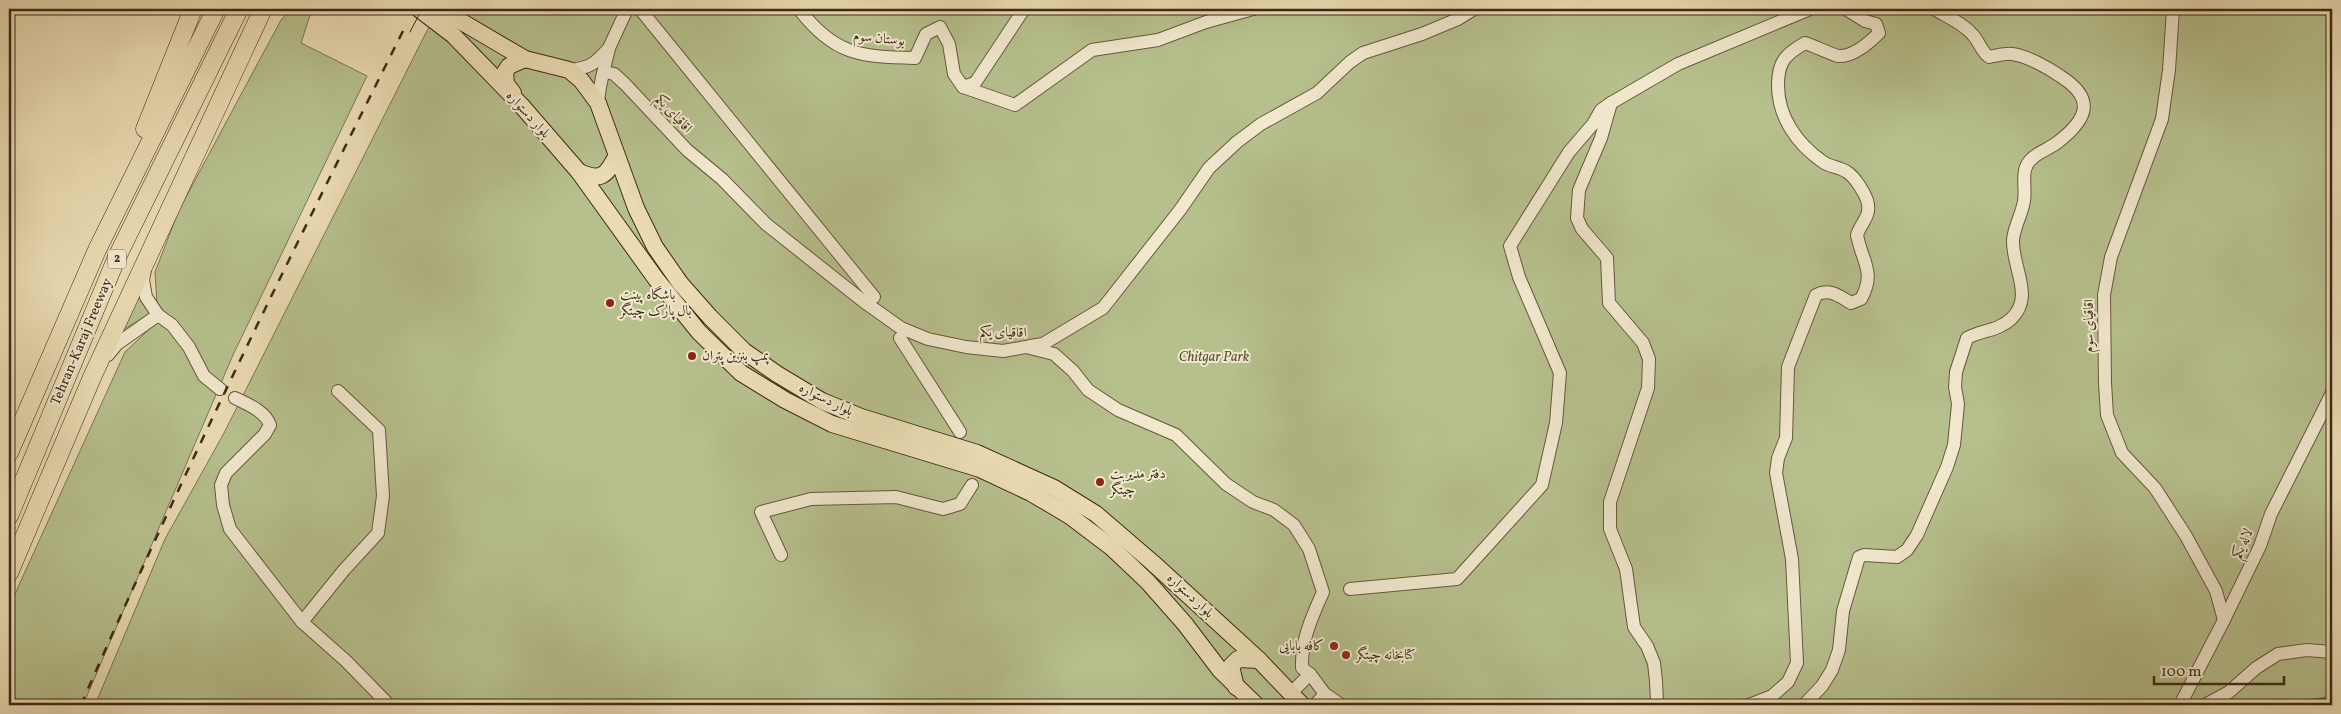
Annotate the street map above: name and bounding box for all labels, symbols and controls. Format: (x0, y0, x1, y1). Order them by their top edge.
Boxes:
street label: بوستان سوم (852, 27, 906, 53)
street label: بلوار دستواره (501, 87, 555, 143)
street label: اقاقیای یکم (648, 90, 696, 140)
road number: 2 (108, 250, 126, 268)
street label: Tehran-Karaj Freeway (47, 275, 118, 408)
place label: باشگاه پینت بال پارک چیتگر (618, 285, 692, 321)
marker: باشگاه پینت بال پارک چیتگر (604, 297, 616, 309)
street label: اقاقیای سوم (2080, 299, 2101, 353)
street label: اقاقیای یکم (979, 323, 1027, 346)
place label: پمپ بنزین پتران (702, 347, 769, 366)
park label: Chitgar Park (1179, 348, 1250, 367)
marker: پمپ بنزین پتران (686, 350, 698, 362)
street label: بلوار دستواره (796, 379, 857, 421)
place label: دفتر مدیریت چیتگر (1108, 465, 1166, 500)
marker: دفتر مدیریت چیتگر (1094, 476, 1106, 488)
street label: لاله یکم (2228, 526, 2261, 564)
street label: بلوار دستواره (1162, 569, 1218, 623)
place label: کافه بابایی (1279, 637, 1324, 656)
marker: کافه بابایی (1328, 640, 1340, 652)
place label: کتابخانه چیتگر (1354, 646, 1415, 665)
marker: کتابخانه چیتگر (1340, 649, 1352, 661)
scale bar (2154, 654, 2284, 686)
text: 100 m (2161, 662, 2201, 683)

